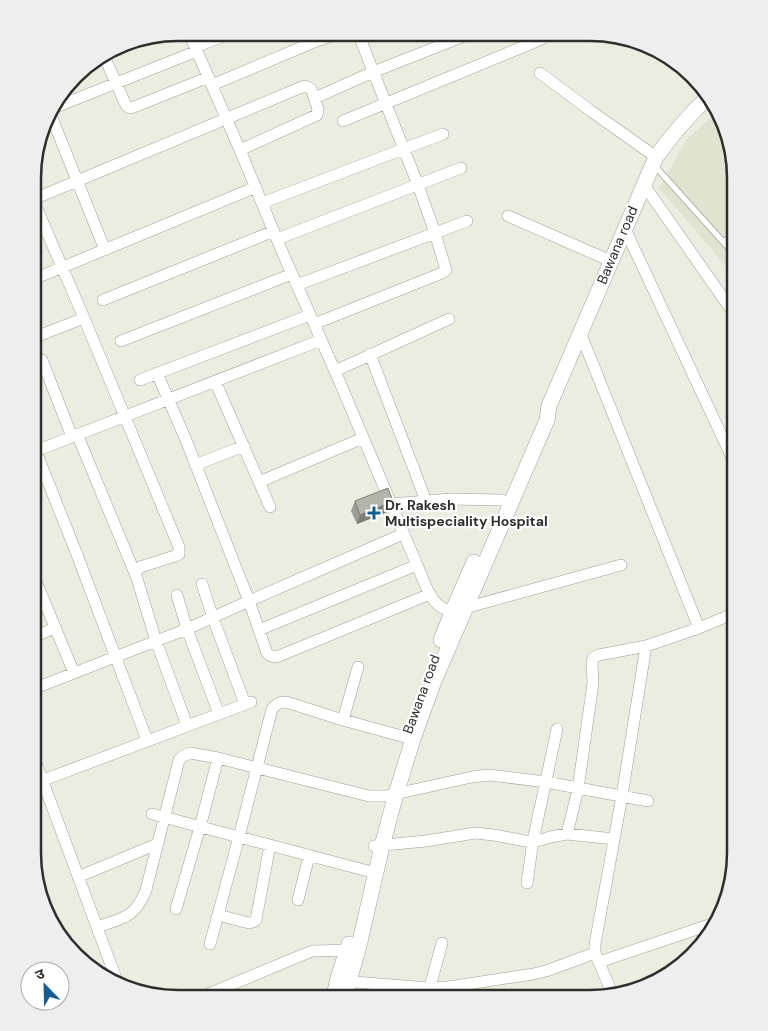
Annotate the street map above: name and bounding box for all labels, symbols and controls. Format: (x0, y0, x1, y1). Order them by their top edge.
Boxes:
street label: Bawana road (593, 203, 641, 287)
place label: Dr. Rakesh Multispeciality Hospital (385, 496, 548, 530)
marker: Dr. Rakesh Multispeciality Hospital (367, 506, 381, 520)
street label: Bawana road (398, 652, 444, 736)
north arrow (20, 961, 70, 1011)
text: उ (33, 964, 48, 984)

